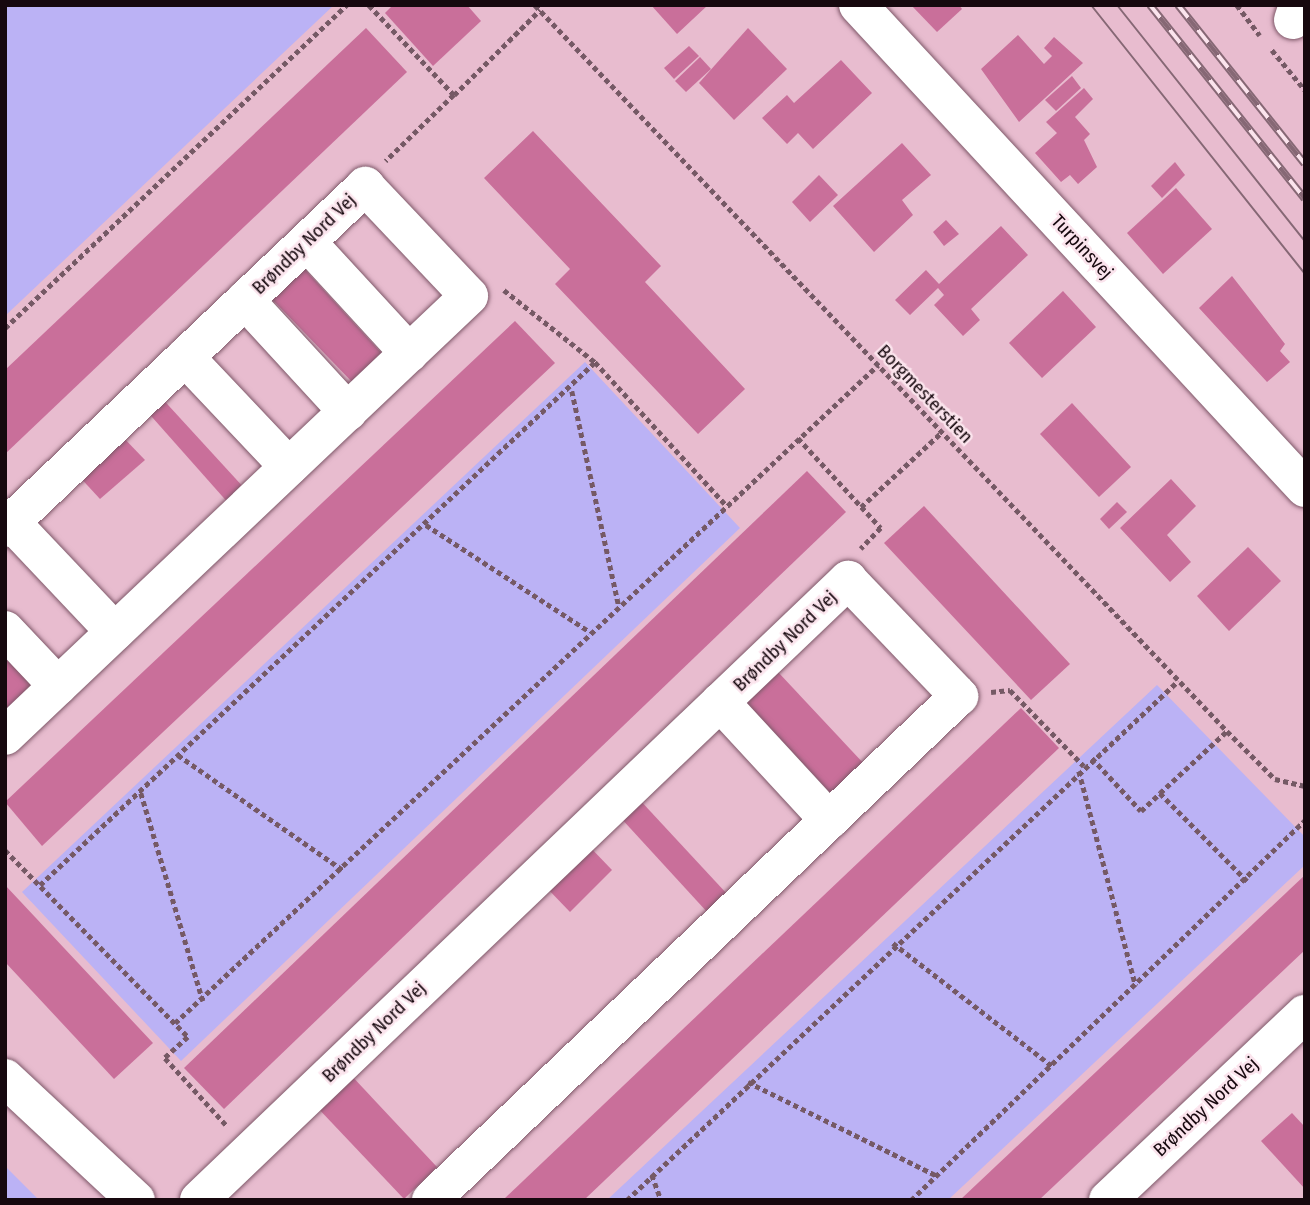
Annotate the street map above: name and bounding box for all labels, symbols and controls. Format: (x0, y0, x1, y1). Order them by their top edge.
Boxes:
street label: Brøndby Nord Vej (247, 189, 361, 299)
street label: Turpinsvej (1046, 210, 1118, 284)
street label: Borgmesterstien (872, 340, 978, 448)
street label: Brøndby Nord Vej (728, 586, 842, 696)
street label: Brøndby Nord Vej (317, 977, 431, 1087)
street label: Brøndby Nord Vej (1149, 1053, 1263, 1161)

